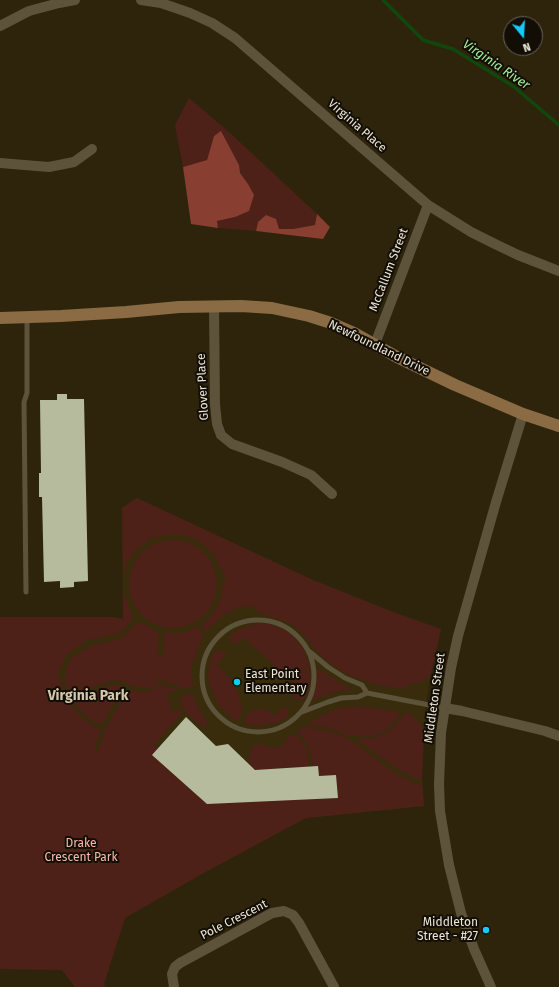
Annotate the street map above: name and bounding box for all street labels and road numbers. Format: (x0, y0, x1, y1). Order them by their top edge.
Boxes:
street label: Virginia Place (325, 97, 389, 155)
street label: McCallum Street (366, 226, 412, 314)
street label: Newfoundland Drive (326, 317, 432, 379)
street label: Glover Place (194, 353, 212, 421)
street label: Middleton Street (422, 652, 448, 744)
street label: Pole Crescent (198, 897, 270, 943)

